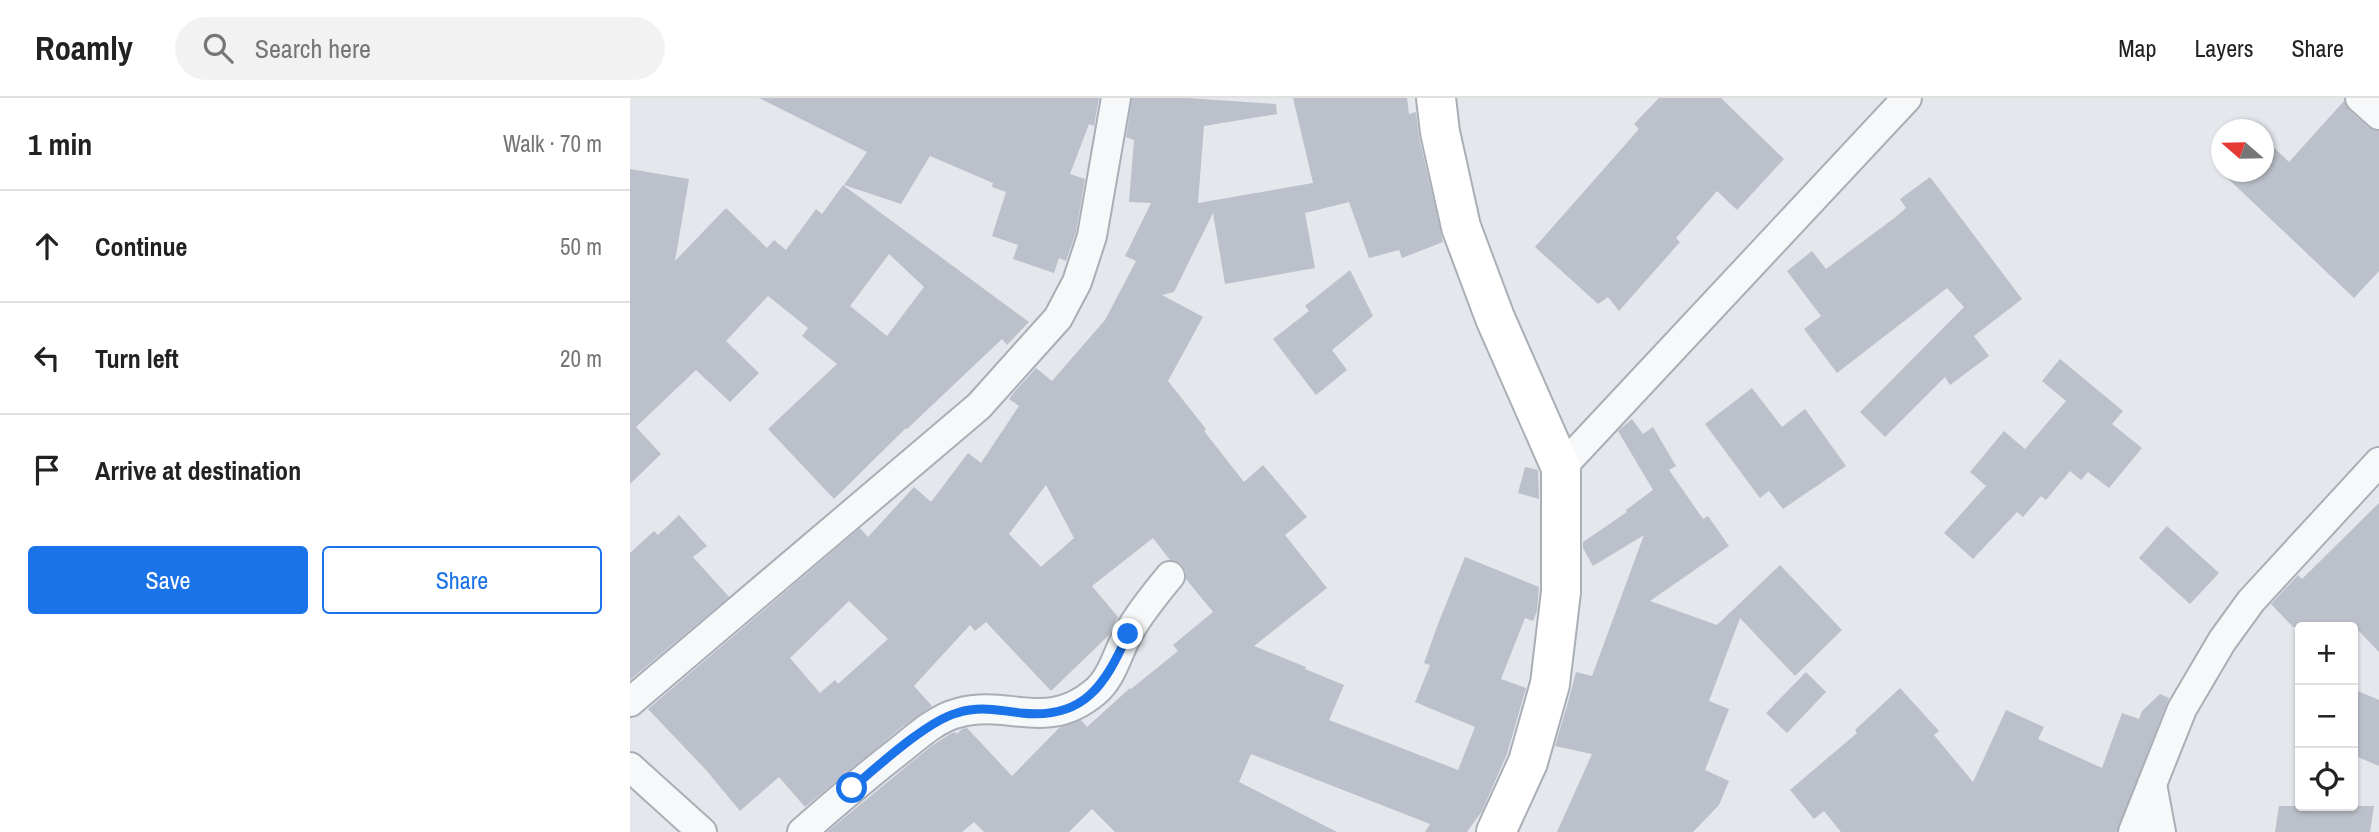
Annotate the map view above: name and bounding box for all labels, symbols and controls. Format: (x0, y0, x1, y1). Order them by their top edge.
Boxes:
search box (175, 17, 665, 80)
text: Roamly (35, 26, 133, 70)
icon: search (199, 29, 237, 67)
text: Search here (255, 31, 371, 66)
text: Map (2118, 32, 2156, 64)
text: Layers (2194, 32, 2253, 64)
text: Share (2291, 32, 2344, 64)
north arrow (2211, 119, 2274, 182)
text: 1 min (28, 124, 92, 164)
text: Walk · 70 m (503, 128, 602, 159)
icon: ahead (28, 227, 66, 265)
text: Continue (95, 229, 187, 264)
text: 50 m (560, 231, 602, 262)
icon: left (28, 339, 66, 377)
text: Turn left (95, 341, 179, 376)
text: 20 m (560, 343, 602, 374)
icon: arrive (28, 451, 66, 489)
text: Arrive at destination (95, 453, 301, 488)
button: Save (28, 546, 308, 614)
button: Share (322, 546, 602, 614)
route end (1112, 618, 1143, 649)
map controls (2295, 622, 2358, 811)
button: + (2295, 622, 2358, 685)
button: − (2295, 685, 2358, 748)
button: locate (2295, 748, 2358, 811)
route start (836, 772, 867, 803)

